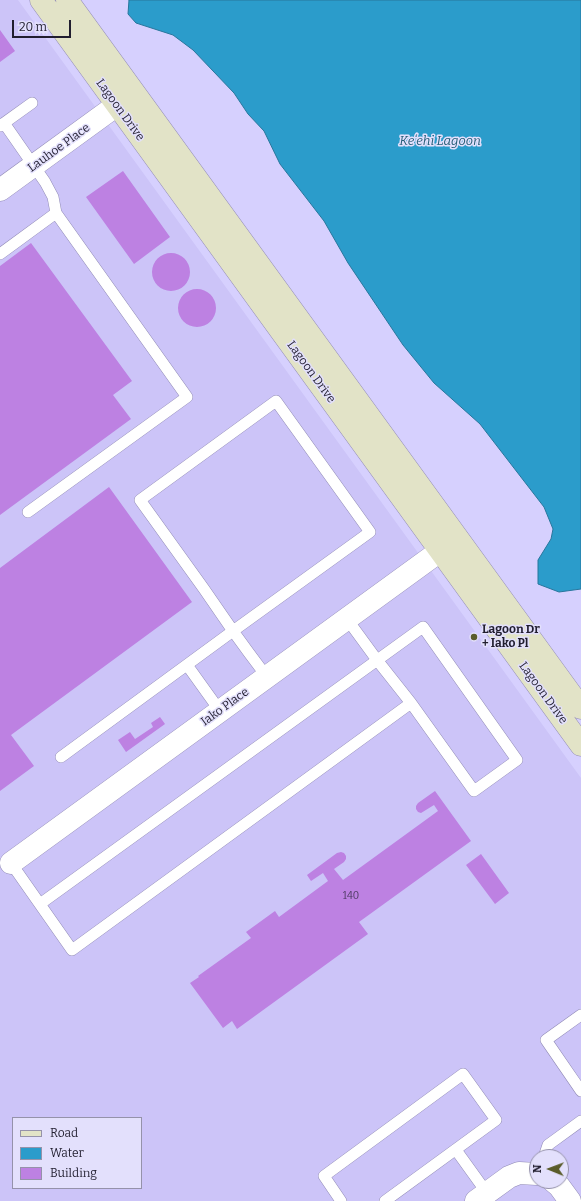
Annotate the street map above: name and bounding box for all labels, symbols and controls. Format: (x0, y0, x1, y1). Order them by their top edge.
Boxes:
scale bar (14, 12, 73, 38)
text: 20 m (19, 20, 47, 34)
street label: Lagoon Drive (93, 76, 147, 144)
street label: Lauhoe Place (25, 121, 93, 175)
water label: Keʻehi Lagoon (399, 133, 481, 149)
street label: Lagoon Drive (284, 338, 338, 406)
place label: Lagoon Dr + Iako Pl (482, 623, 540, 651)
marker: Lagoon Dr + Iako Pl (469, 632, 479, 642)
street label: Lagoon Drive (516, 659, 570, 727)
street label: Iako Place (198, 685, 252, 729)
house number: 140 (343, 890, 359, 902)
legend (12, 1117, 142, 1189)
text: Road (50, 1126, 78, 1140)
text: Water (50, 1146, 84, 1160)
north arrow (529, 1149, 569, 1189)
text: N (531, 1164, 544, 1173)
text: Building (50, 1166, 97, 1180)

